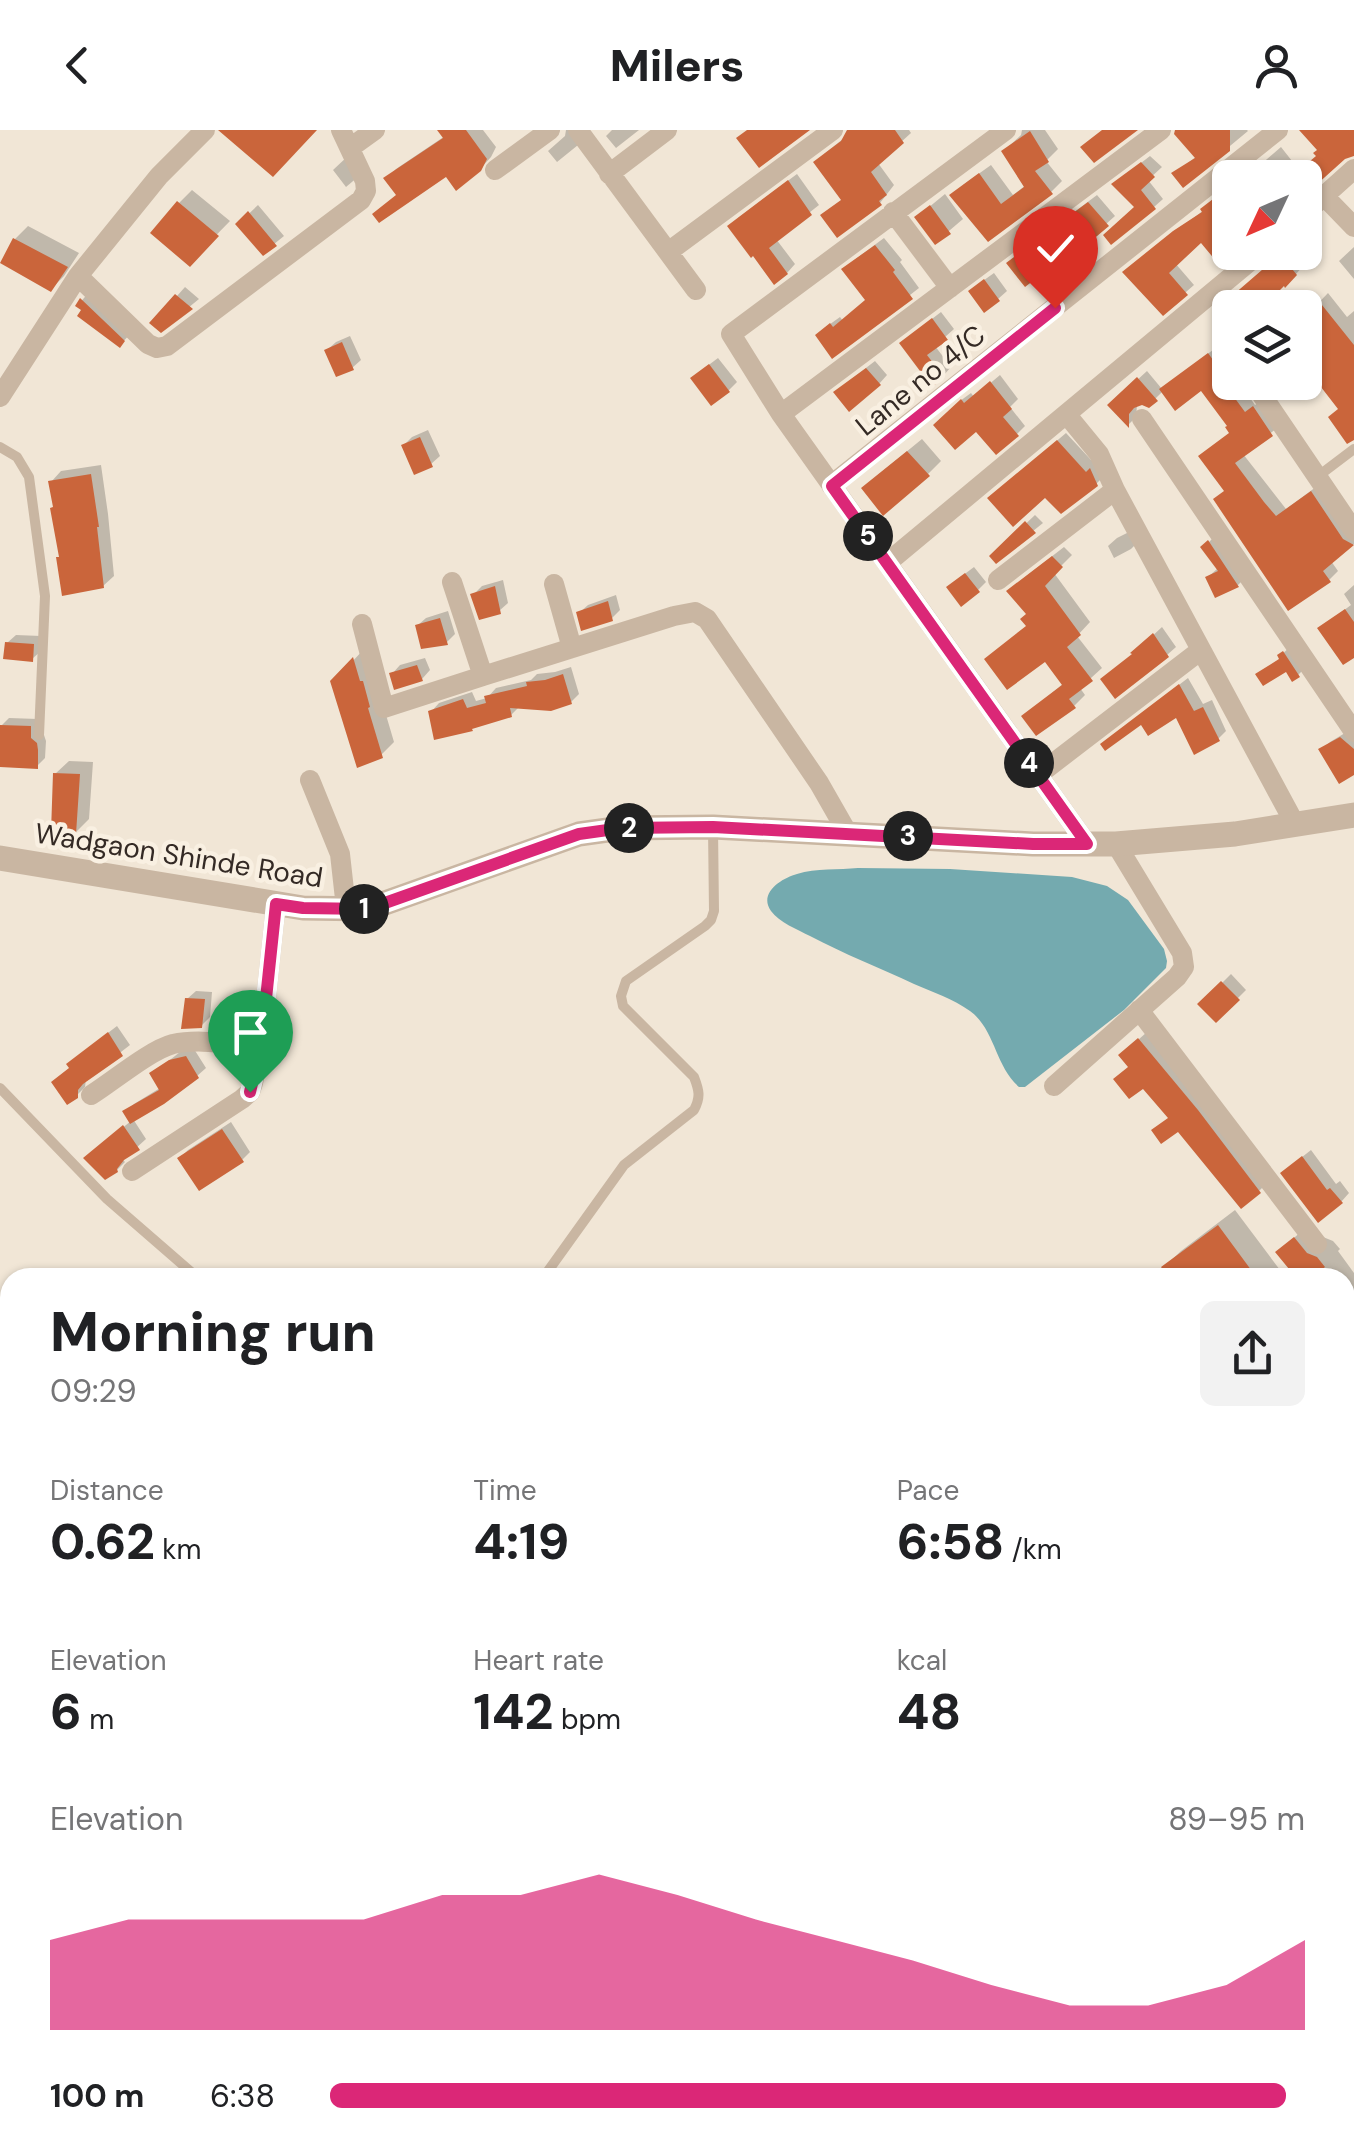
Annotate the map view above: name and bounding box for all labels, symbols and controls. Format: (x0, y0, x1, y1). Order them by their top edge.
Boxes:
text: Milers (610, 36, 744, 95)
icon: back (50, 38, 105, 93)
icon: person (1249, 38, 1304, 93)
north arrow (1212, 160, 1322, 270)
map controls (1212, 160, 1322, 400)
pin (1013, 206, 1098, 309)
icon: check (1028, 221, 1083, 276)
button: layers (1212, 290, 1322, 400)
street label: Lane no 4/C (848, 317, 993, 444)
pin: 5 (843, 511, 893, 561)
text: 5 (859, 517, 877, 554)
pin: 4 (1004, 738, 1054, 788)
text: 4 (1020, 744, 1038, 781)
pin: 2 (604, 803, 654, 853)
text: 2 (621, 809, 637, 846)
pin: 3 (883, 811, 933, 861)
street label: Wadgaon Shinde Road (32, 814, 325, 897)
text: 3 (900, 817, 916, 854)
pin: 1 (339, 884, 389, 934)
text: 1 (359, 890, 369, 927)
pin (208, 990, 293, 1093)
icon: arrive (223, 1005, 278, 1060)
text: Morning run (50, 1296, 376, 1368)
button: share (1200, 1301, 1305, 1406)
text: 09:29 (50, 1370, 137, 1412)
text: Distance (50, 1472, 164, 1509)
text: Time (473, 1472, 537, 1509)
text: Pace (897, 1472, 959, 1509)
text: 0.62 (50, 1509, 155, 1575)
text: 4:19 (473, 1509, 569, 1575)
text: 6:58 (897, 1509, 1004, 1575)
text: km (155, 1531, 201, 1568)
text: /km (1004, 1531, 1062, 1568)
text: Elevation (50, 1642, 167, 1679)
text: Heart rate (473, 1642, 604, 1679)
text: kcal (897, 1642, 947, 1679)
text: 6 (50, 1679, 82, 1745)
text: 142 (473, 1679, 553, 1745)
text: 48 (897, 1679, 961, 1745)
text: m (82, 1701, 114, 1738)
text: bpm (553, 1701, 621, 1738)
text: Elevation (50, 1798, 183, 1840)
text: 89–95 m (1168, 1798, 1305, 1840)
text: 100 m (50, 2075, 144, 2117)
text: 6:38 (210, 2075, 275, 2117)

